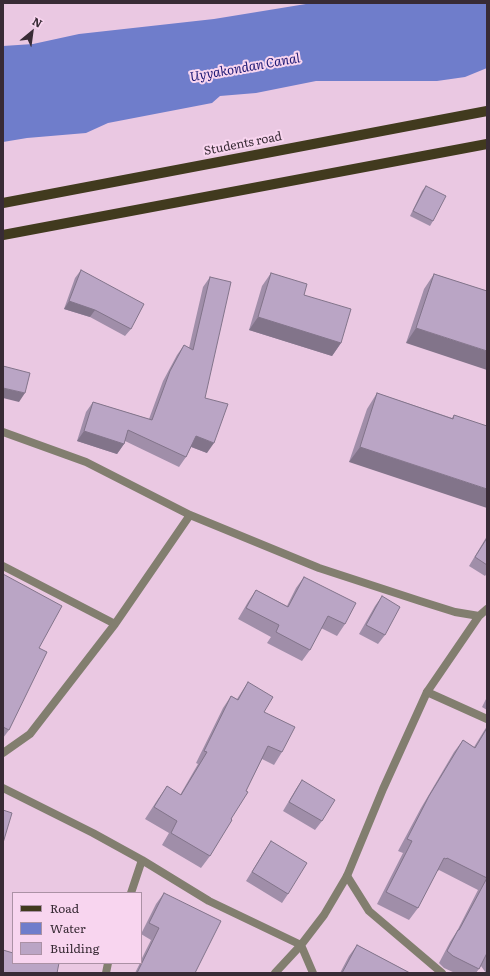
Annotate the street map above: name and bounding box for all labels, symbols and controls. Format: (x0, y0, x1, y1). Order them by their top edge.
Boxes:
north arrow (12, 12, 52, 52)
text: N (30, 12, 46, 31)
water label: Uyyakondan Canal (189, 51, 301, 85)
street label: Students road (203, 129, 283, 159)
legend (12, 892, 142, 964)
text: Road (50, 899, 79, 917)
text: Water (50, 919, 86, 937)
text: Building (50, 939, 99, 957)

